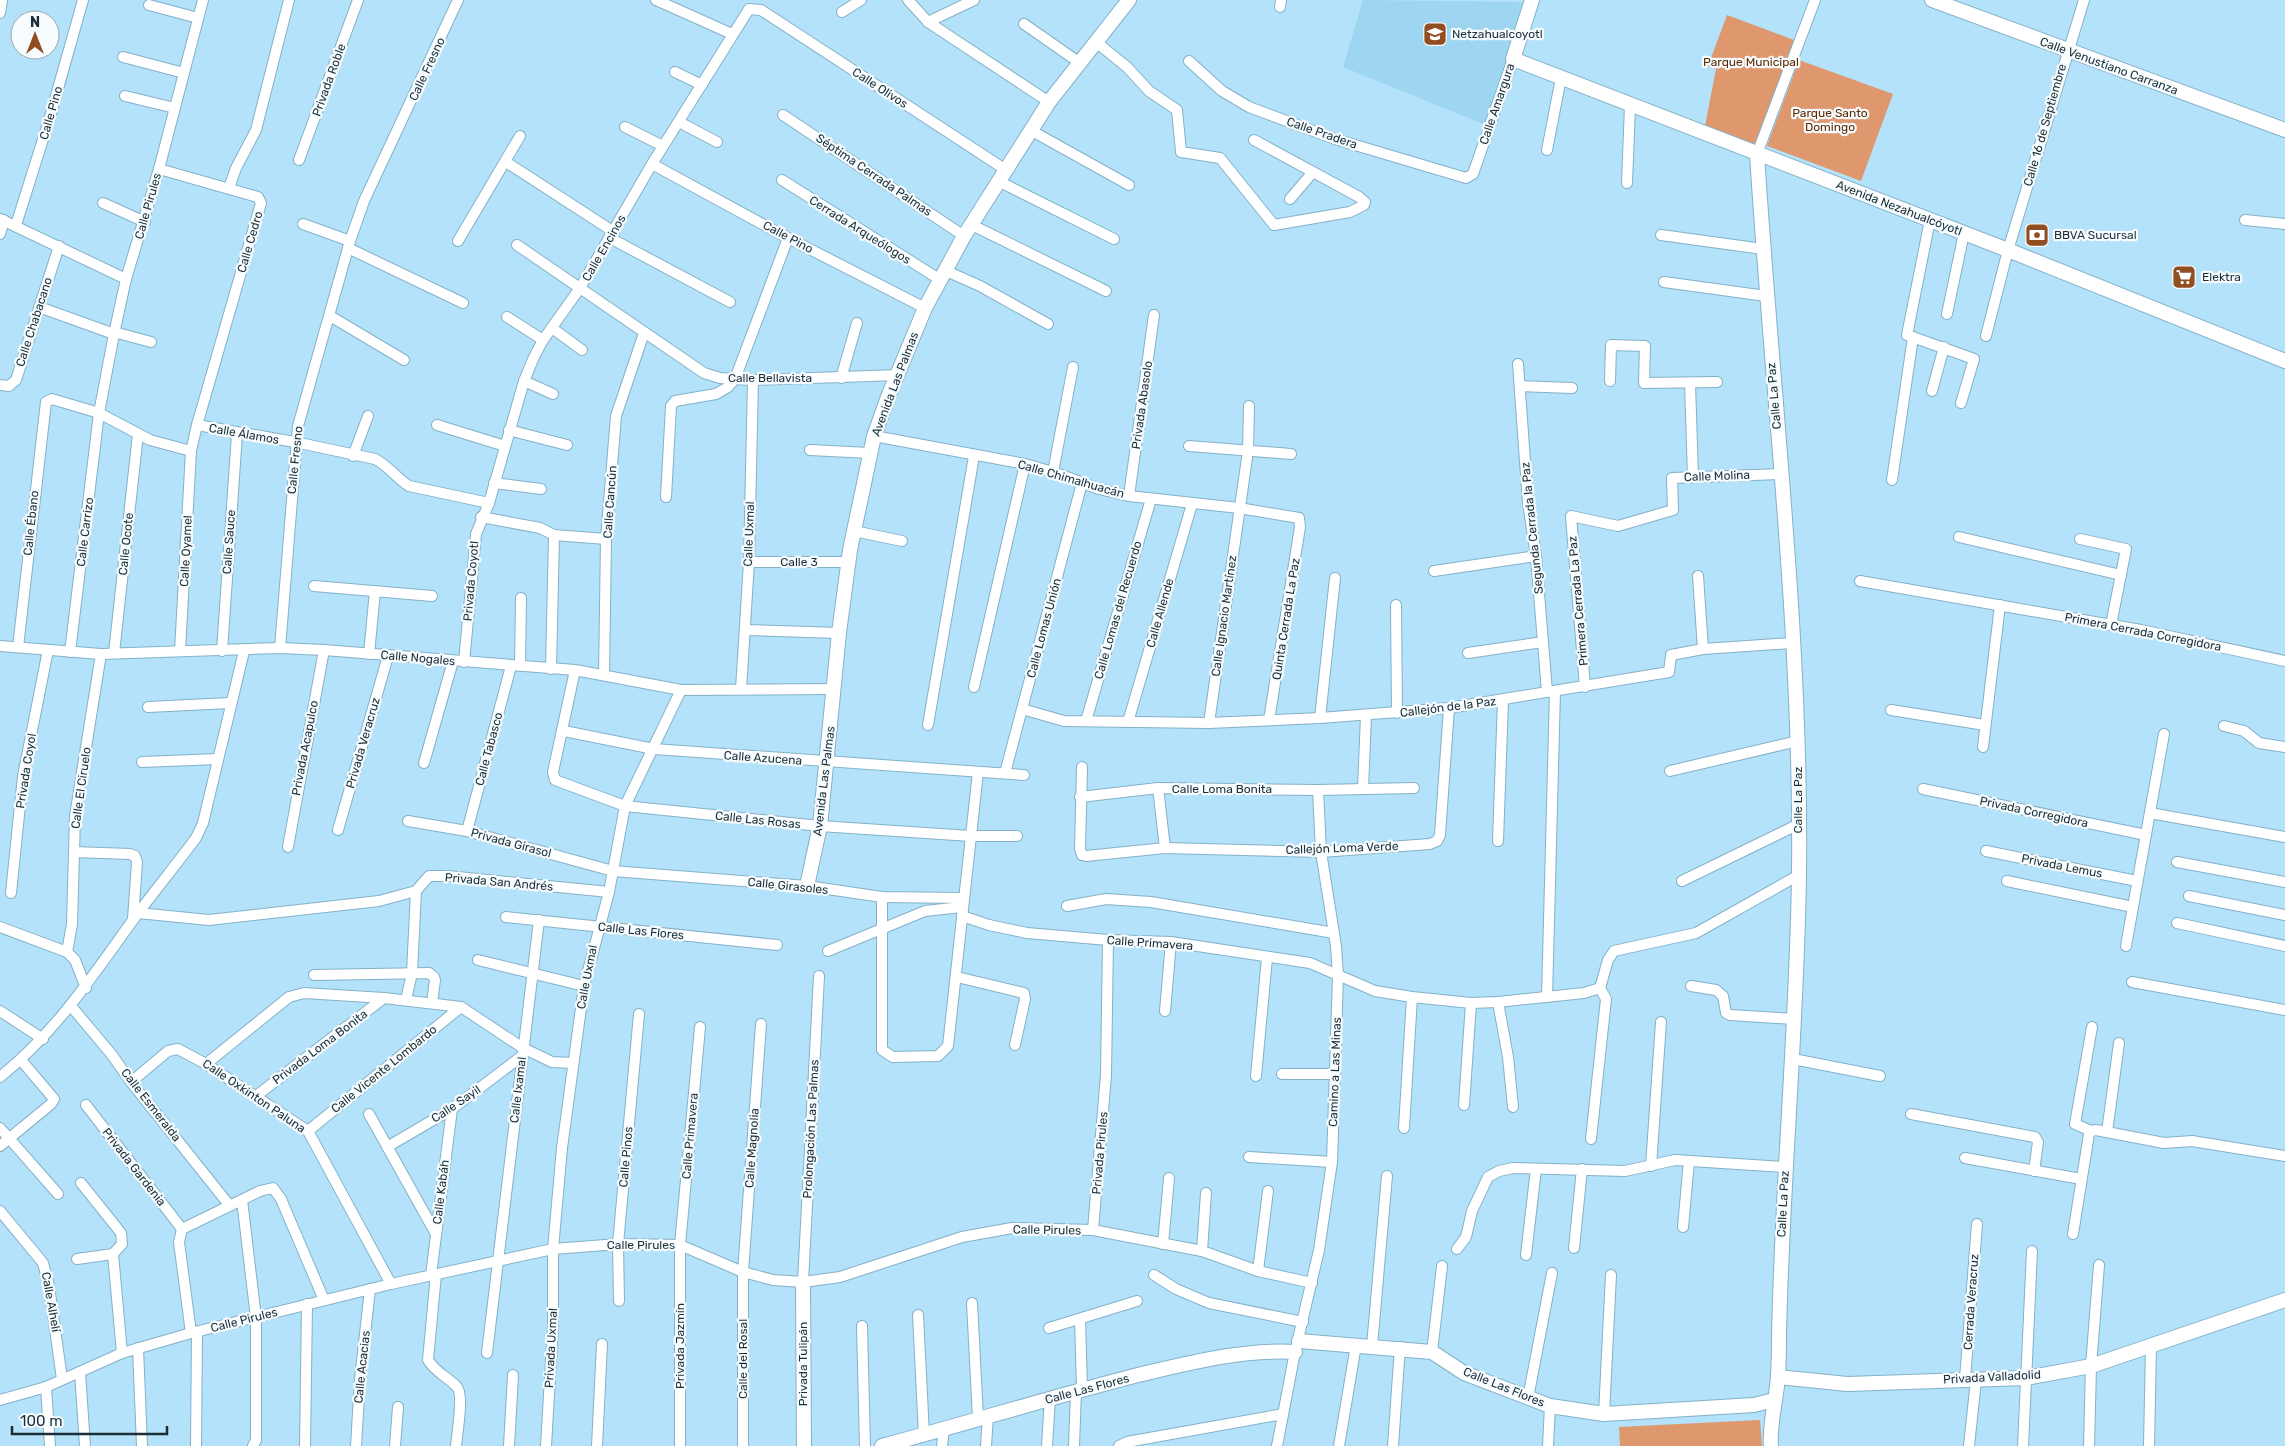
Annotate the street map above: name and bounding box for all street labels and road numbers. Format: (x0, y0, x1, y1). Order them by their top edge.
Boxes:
street label: Calle Venustiano Carranza (2038, 34, 2180, 98)
street label: Calle Fresno (406, 35, 448, 103)
street label: Privada Roble (309, 41, 349, 118)
street label: Calle Amargura (1477, 62, 1517, 146)
street label: Calle 16 de Septiembre (2021, 62, 2069, 188)
street label: Calle Olivos (850, 65, 910, 111)
street label: Calle Pino (37, 85, 65, 141)
street label: Calle Pradera (1285, 114, 1359, 152)
street label: Séptima Cerrada Palmas (813, 131, 935, 219)
street label: Calle Pirules (132, 171, 164, 241)
street label: Avenida Nezahualcóyotl (1834, 178, 1964, 239)
street label: Cerrada Arqueólogos (807, 193, 913, 267)
street label: Calle Cedro (235, 210, 265, 274)
street label: Calle Encinos (579, 212, 629, 284)
street label: Calle Pino (760, 218, 816, 256)
street label: Calle Chabacano (13, 275, 55, 368)
street label: Avenida Las Palmas (869, 330, 921, 438)
street label: Privada Abasolo (1129, 360, 1155, 450)
street label: Calle La Paz (1764, 362, 1784, 430)
street label: Calle Bellavista (728, 371, 812, 385)
street label: Calle Álamos (208, 421, 280, 447)
street label: Calle Fresno (284, 425, 306, 495)
street label: Calle Chimalhuacán (1016, 457, 1126, 501)
street label: Segunda Cerrada la Paz (1518, 461, 1546, 595)
street label: Calle Cancún (600, 465, 620, 539)
street label: Calle Molina (1684, 468, 1750, 484)
street label: Calle Ébano (21, 490, 41, 556)
street label: Calle Carrizo (74, 496, 96, 567)
street label: Calle Uxmal (741, 501, 757, 567)
street label: Calle Sauce (220, 509, 238, 575)
street label: Calle Ocote (116, 512, 136, 576)
street label: Calle Oyamel (177, 515, 195, 587)
street label: Primera Cerrada La Paz (1565, 535, 1591, 667)
street label: Calle Lomas del Recuerdo (1092, 539, 1144, 681)
street label: Privada Coyotl (461, 540, 481, 622)
street label: Calle 3 (780, 555, 818, 569)
street label: Calle Ignacio Martínez (1209, 555, 1239, 677)
street label: Quinta Cerrada La Paz (1269, 557, 1303, 681)
street label: Calle Allende (1143, 576, 1177, 649)
street label: Calle Lomas Unión (1024, 577, 1064, 679)
street label: Primera Cerrada Corregidora (2063, 610, 2223, 654)
street label: Calle Nogales (380, 648, 456, 668)
street label: Callejón de la Paz (1399, 694, 1497, 720)
street label: Privada Veracruz (343, 696, 383, 790)
street label: Privada Acapulco (289, 699, 321, 797)
street label: Calle Tabasco (472, 711, 506, 787)
street label: Avenida Las Palmas (810, 725, 838, 837)
street label: Privada Coyol (13, 732, 39, 810)
street label: Calle El Ciruelo (68, 746, 94, 830)
street label: Calle Azucena (723, 748, 803, 768)
street label: Calle La Paz (1791, 767, 1805, 833)
street label: Calle Loma Bonita (1172, 782, 1272, 796)
street label: Privada Corregidora (1978, 794, 2090, 830)
street label: Calle Las Rosas (714, 809, 802, 831)
street label: Privada Girasol (469, 825, 553, 861)
street label: Callejón Loma Verde (1285, 839, 1399, 857)
street label: Privada Lemus (2020, 851, 2104, 881)
street label: Privada San Andrés (444, 870, 554, 894)
street label: Calle Girasoles (747, 875, 829, 897)
street label: Calle Las Flores (597, 920, 685, 942)
street label: Calle Primavera (1106, 933, 1194, 953)
street label: Calle Uxmal (574, 944, 600, 1010)
street label: Privada Loma Bonita (270, 1007, 370, 1087)
street label: Camino a Las Minas (1326, 1017, 1344, 1127)
street label: Calle Vicente Lombardo (328, 1022, 440, 1116)
street label: Calle Oxkinton Paluna (200, 1056, 308, 1136)
street label: Calle Ixamal (507, 1056, 529, 1124)
street label: Prolongación Las Palmas (800, 1059, 822, 1199)
street label: Calle Esmeralda (118, 1066, 184, 1144)
street label: Calle Sayil (429, 1082, 483, 1126)
street label: Calle Primavera (679, 1092, 701, 1180)
street label: Calle Magnolia (742, 1108, 762, 1188)
street label: Privada Pirules (1089, 1111, 1111, 1195)
street label: Privada Gardenia (99, 1125, 169, 1209)
street label: Calle Pinos (616, 1126, 636, 1188)
street label: Calle Kabáh (430, 1159, 452, 1225)
street label: Calle La Paz (1774, 1170, 1792, 1238)
street label: Calle Pirules (1013, 1222, 1081, 1238)
street label: Calle Pirules (607, 1238, 675, 1252)
street label: Cerrada Veracruz (1961, 1253, 1981, 1351)
street label: Calle Alhelí (39, 1271, 63, 1334)
street label: Privada Jazmín (673, 1303, 687, 1389)
street label: Calle Pirules (209, 1305, 279, 1335)
street label: Privada Uxmal (542, 1308, 560, 1388)
street label: Calle del Rosal (736, 1319, 750, 1399)
street label: Privada Tulipán (796, 1322, 810, 1406)
street label: Calle Acacias (351, 1330, 373, 1404)
street label: Calle Las Flores (1461, 1364, 1547, 1410)
street label: Privada Valladolid (1943, 1367, 2041, 1387)
street label: Calle Las Flores (1043, 1371, 1131, 1407)

